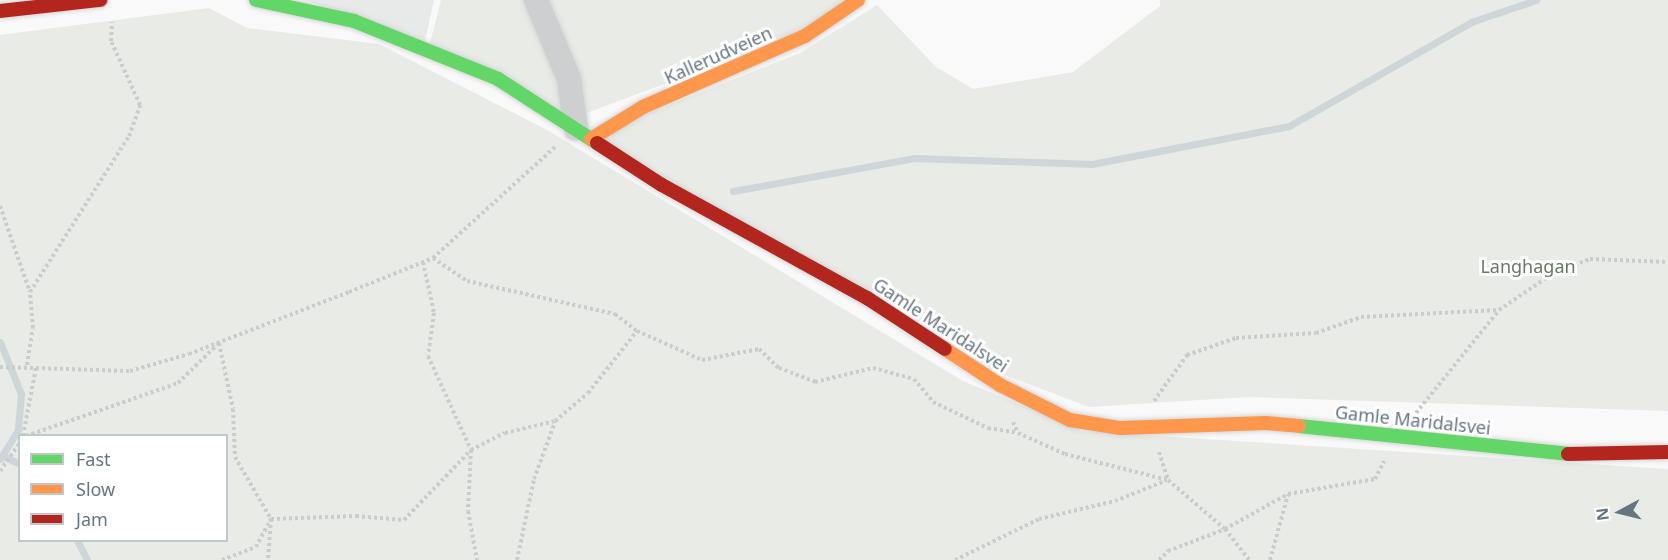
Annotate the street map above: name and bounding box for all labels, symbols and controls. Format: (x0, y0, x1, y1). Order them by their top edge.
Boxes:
street label: Kallerudveien (661, 22, 775, 88)
park label: Langhagan (1480, 255, 1576, 277)
street label: Gamle Maridalsvei (870, 273, 1012, 377)
street label: Gamle Maridalsvei (1334, 401, 1492, 439)
legend (18, 434, 228, 542)
text: Fast (76, 447, 111, 471)
text: Slow (76, 477, 115, 501)
north arrow (1590, 482, 1650, 542)
text: N (1590, 506, 1614, 522)
text: Jam (76, 507, 108, 531)

